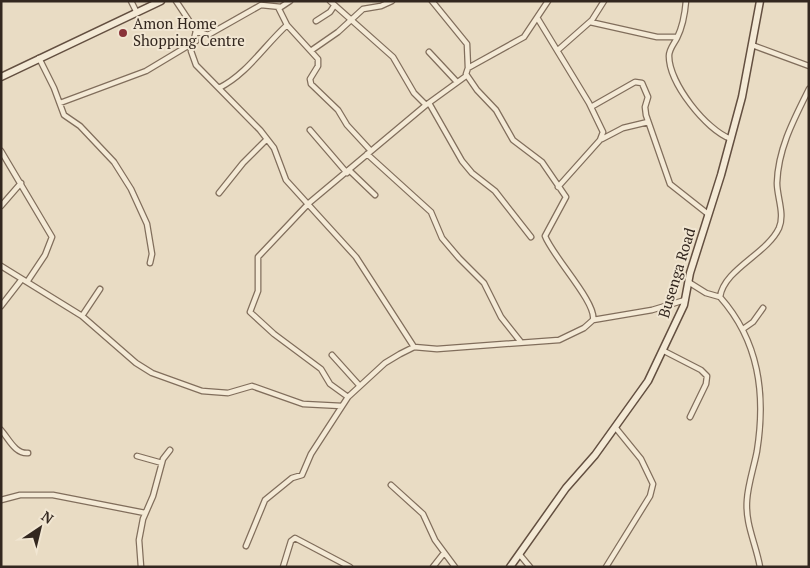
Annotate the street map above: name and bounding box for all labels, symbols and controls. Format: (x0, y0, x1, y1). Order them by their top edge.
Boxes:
place label: Amon Home Shopping Centre (133, 13, 245, 50)
marker: Amon Home Shopping Centre (117, 27, 129, 39)
street label: Busenga Road (653, 225, 699, 320)
north arrow (15, 503, 65, 553)
text: N (38, 506, 58, 528)

